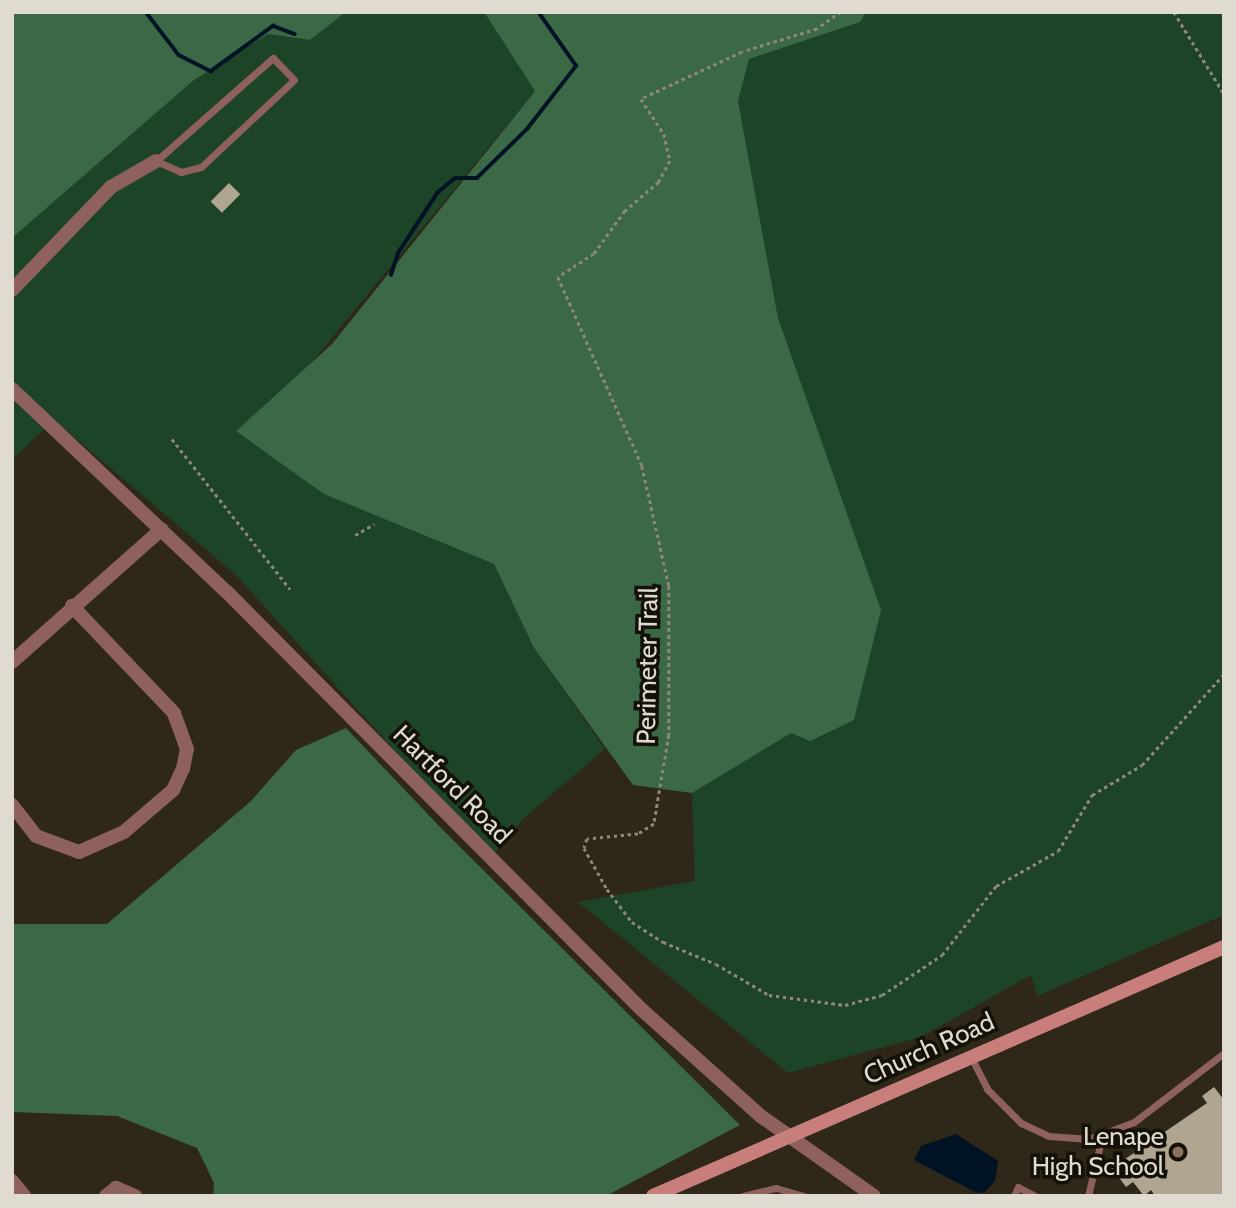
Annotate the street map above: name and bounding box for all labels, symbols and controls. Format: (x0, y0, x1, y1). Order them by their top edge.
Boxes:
street label: Perimeter Trail (631, 587, 665, 745)
street label: Hartford Road (386, 719, 518, 851)
street label: Church Road (859, 1006, 999, 1092)
place label: Lenape High School (1032, 1121, 1164, 1182)
marker: Lenape High School (1170, 1144, 1186, 1160)

